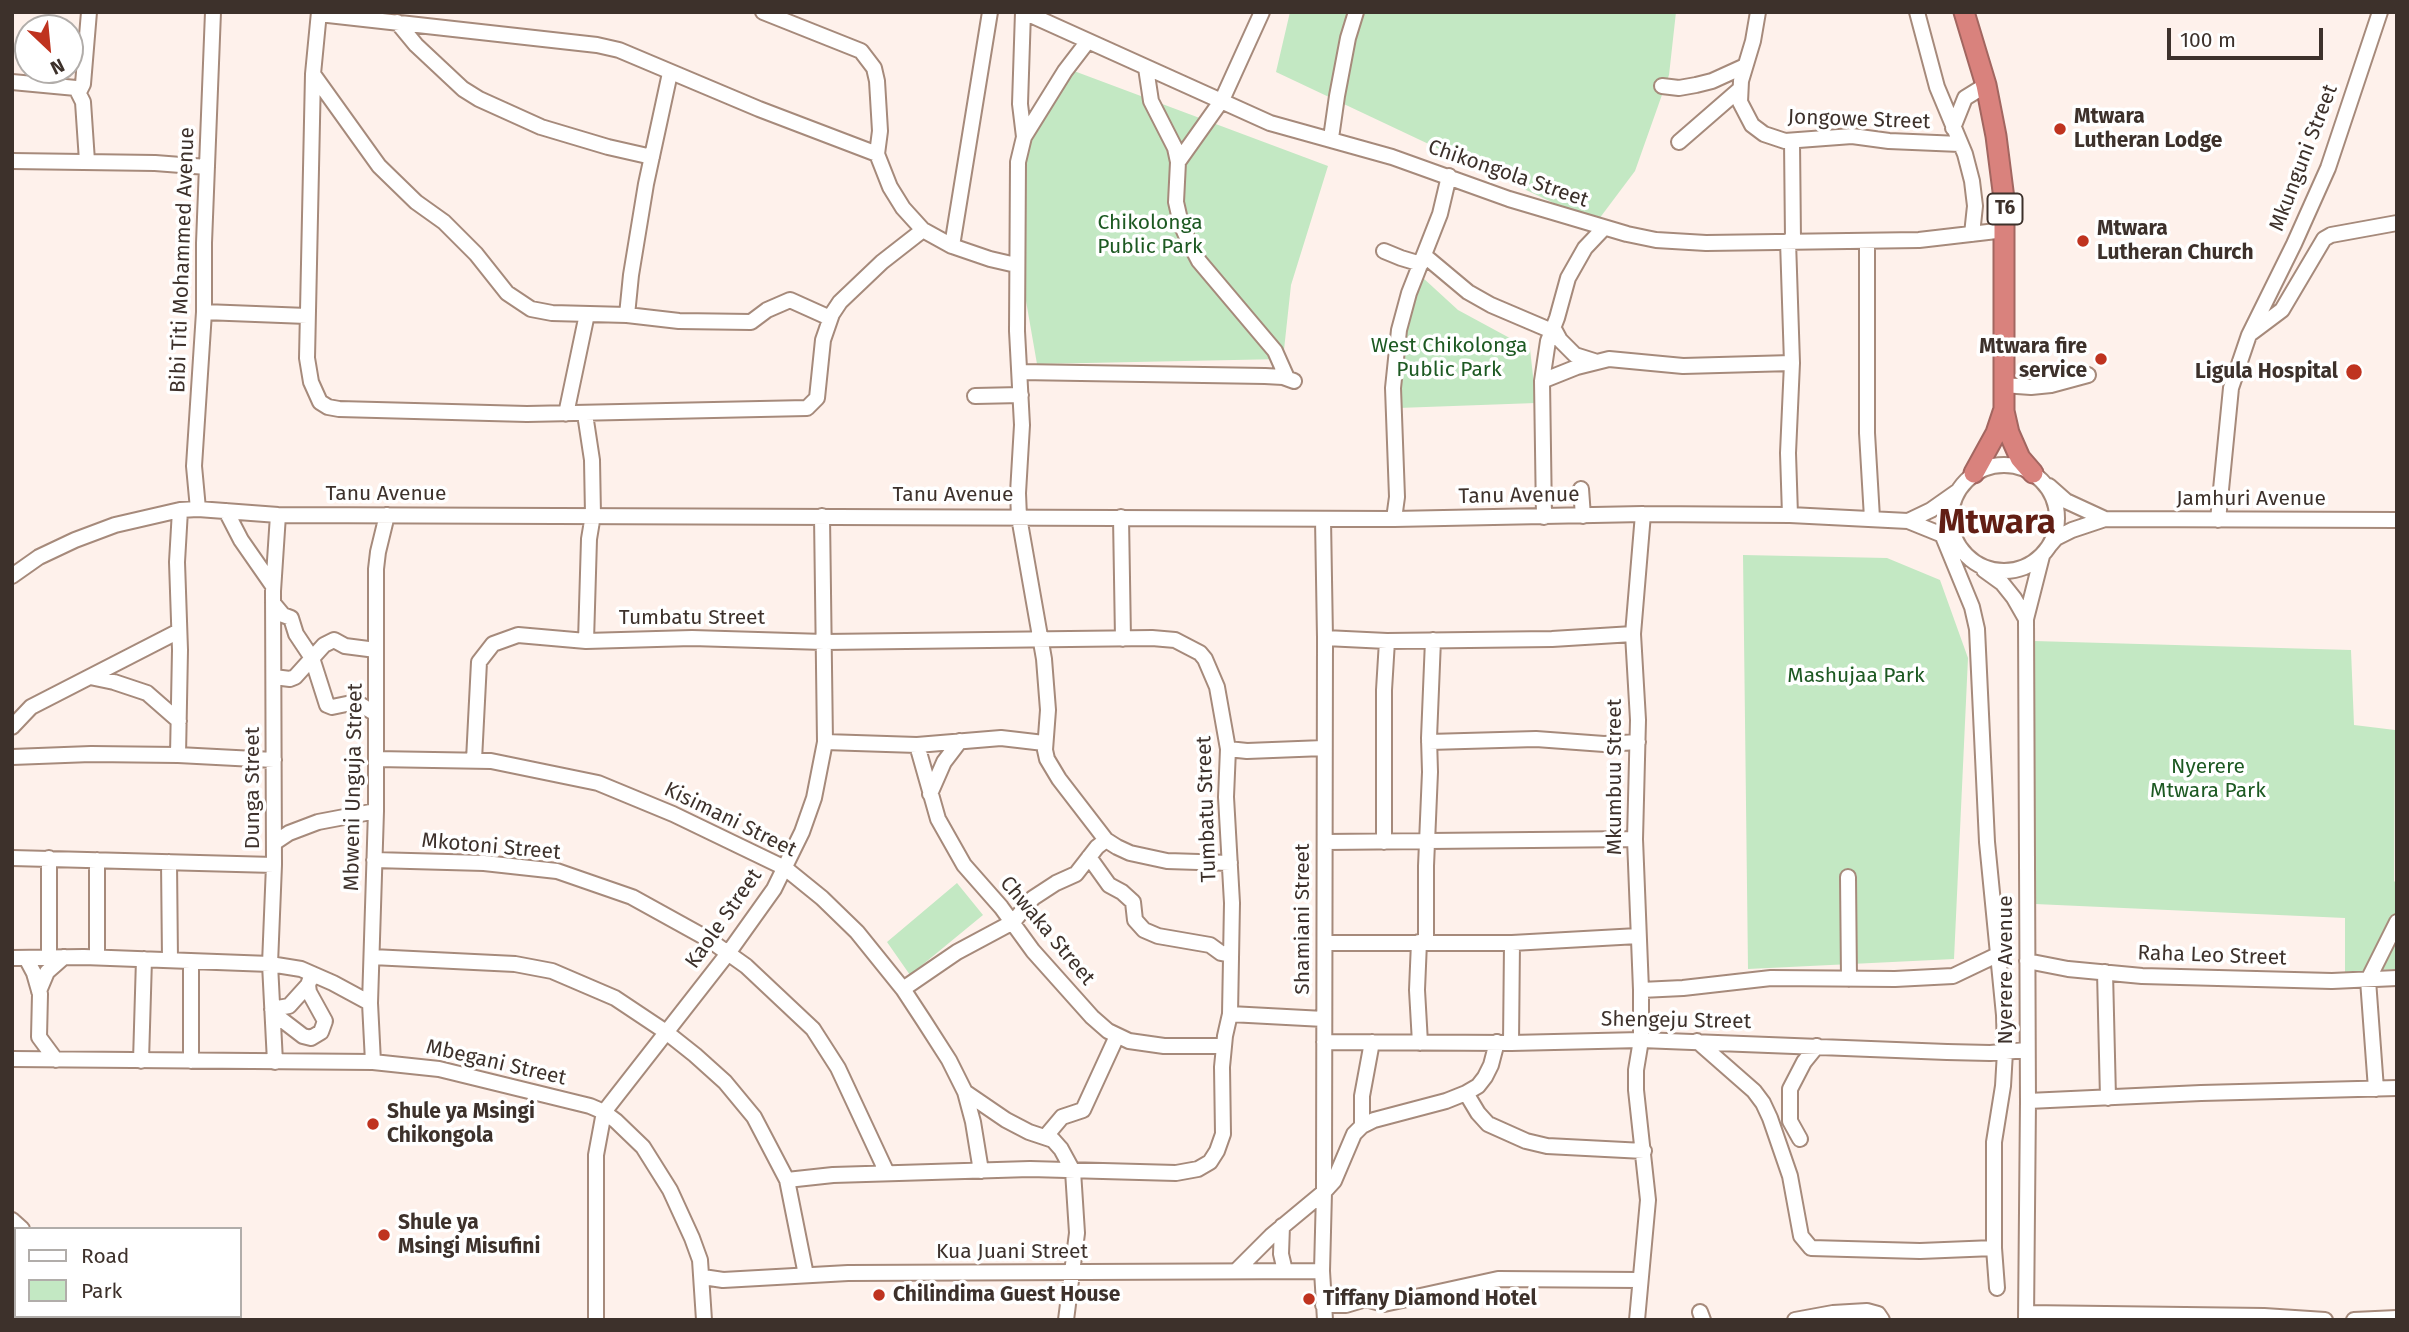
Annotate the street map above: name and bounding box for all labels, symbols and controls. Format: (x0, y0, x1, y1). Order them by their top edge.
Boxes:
north arrow (14, 14, 84, 84)
scale bar (2171, 14, 2327, 58)
text: 100 m (2180, 27, 2236, 53)
text: N (47, 53, 68, 80)
street label: Mkunguni Street (2264, 81, 2344, 235)
place label: Mtwara Lutheran Lodge (2074, 104, 2222, 154)
street label: Jongowe Street (1787, 105, 1931, 135)
marker: Mtwara Lutheran Lodge (2052, 121, 2068, 137)
street label: Bibi Titi Mohammed Avenue (166, 127, 200, 393)
street label: Chikongola Street (1425, 135, 1591, 213)
road number: T6 (1988, 194, 2022, 224)
park label: Chikolonga Public Park (1097, 210, 1203, 260)
place label: Mtwara Lutheran Church (2097, 216, 2254, 266)
marker: Mtwara Lutheran Church (2075, 233, 2091, 249)
park label: West Chikolonga Public Park (1371, 333, 1527, 383)
place label: Mtwara fire service (1979, 334, 2087, 384)
marker: Mtwara fire service (2093, 351, 2109, 367)
place label: Ligula Hospital (2195, 359, 2338, 385)
marker: Ligula Hospital (2344, 362, 2364, 382)
street label: Tanu Avenue (325, 481, 447, 507)
street label: Tanu Avenue (892, 482, 1014, 508)
street label: Tanu Avenue (1458, 482, 1580, 510)
street label: Jamhuri Avenue (2176, 486, 2326, 512)
district label: Mtwara (1938, 502, 2056, 544)
street label: Tumbatu Street (619, 605, 765, 631)
park label: Mashujaa Park (1787, 663, 1925, 689)
street label: Mbweni Unguja Street (340, 683, 368, 891)
street label: Mkumbuu Street (1602, 699, 1628, 855)
street label: Dunga Street (240, 727, 266, 849)
street label: Tumbatu Street (1192, 735, 1222, 883)
park label: Nyerere Mtwara Park (2150, 754, 2266, 804)
street label: Kisimani Street (660, 777, 800, 863)
street label: Mkotoni Street (420, 828, 562, 866)
street label: Shamiani Street (1290, 843, 1316, 995)
street label: Kaole Street (680, 864, 768, 974)
street label: Chwaka Street (994, 871, 1100, 991)
street label: Nyerere Avenue (1993, 895, 2019, 1045)
street label: Raha Leo Street (2137, 941, 2287, 971)
street label: Shengeju Street (1601, 1007, 1751, 1035)
street label: Mbegani Street (424, 1035, 568, 1091)
place label: Shule ya Msingi Chikongola (387, 1099, 535, 1149)
marker: Shule ya Msingi Chikongola (365, 1116, 381, 1132)
place label: Shule ya Msingi Misufini (398, 1210, 540, 1260)
legend (14, 1227, 242, 1318)
marker: Shule ya Msingi Misufini (376, 1227, 392, 1243)
street label: Kua Juani Street (936, 1239, 1088, 1265)
text: Road (81, 1243, 129, 1269)
text: Park (81, 1278, 122, 1304)
place label: Chilindima Guest House (893, 1282, 1120, 1308)
place label: Tiffany Diamond Hotel (1323, 1286, 1537, 1312)
marker: Chilindima Guest House (871, 1287, 887, 1303)
marker: Tiffany Diamond Hotel (1301, 1291, 1317, 1307)

